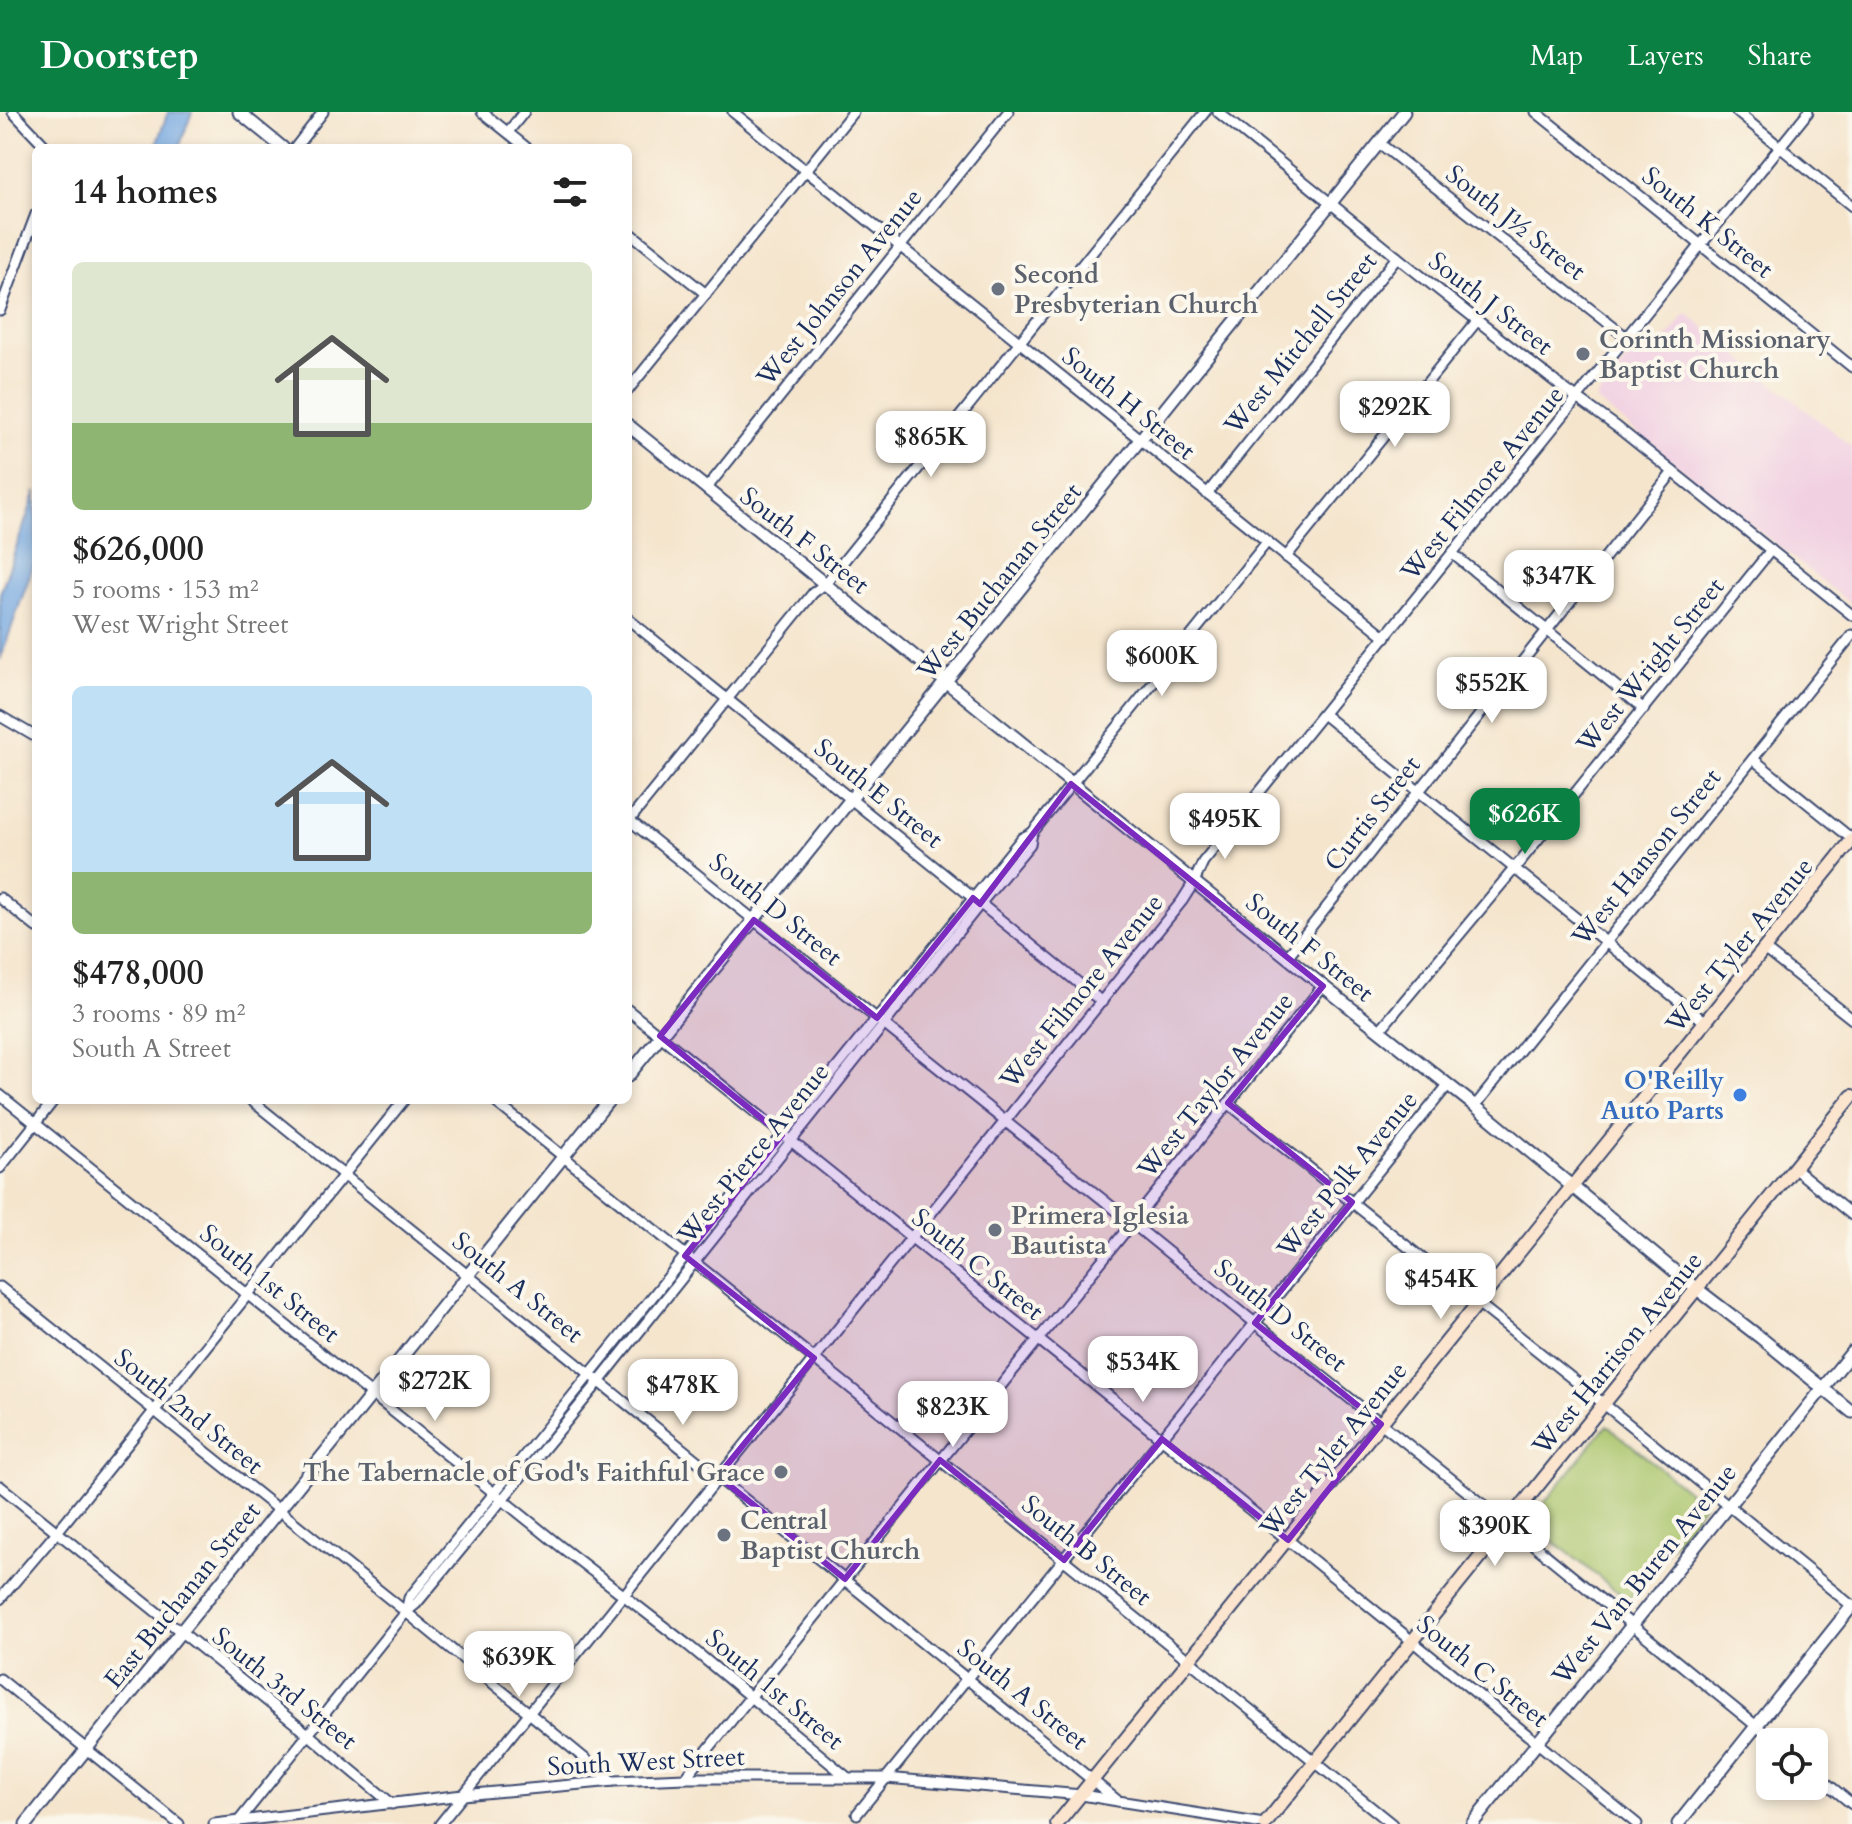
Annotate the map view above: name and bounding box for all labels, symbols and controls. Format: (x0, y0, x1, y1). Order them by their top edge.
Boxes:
text: Doorstep (40, 30, 199, 82)
text: Map (1530, 37, 1583, 75)
text: Layers (1627, 37, 1704, 75)
text: Share (1748, 37, 1812, 75)
street label: South J½ Street (1438, 157, 1593, 288)
street label: South K Street (1635, 159, 1781, 286)
text: 14 homes (72, 169, 218, 215)
icon: filters (548, 170, 592, 214)
street label: West Johnson Avenue (748, 181, 930, 394)
street label: South J Street (1421, 244, 1560, 363)
street label: West Mitchell Street (1215, 245, 1385, 443)
place label: Second Presbyterian Church (1014, 257, 1258, 322)
marker: Second Presbyterian Church (989, 280, 1007, 298)
icon: home (260, 314, 404, 458)
place label: Corinth Missionary Baptist Church (1599, 322, 1831, 387)
street label: South H Street (1055, 339, 1203, 468)
marker: Corinth Missionary Baptist Church (1574, 345, 1592, 363)
street label: West Filmore Avenue (1392, 378, 1572, 589)
pin: $292K (1339, 381, 1451, 449)
text: $292K (1358, 389, 1432, 424)
pin: $865K (875, 411, 987, 479)
text: $865K (894, 419, 968, 454)
street label: West Buchanan Street (908, 475, 1090, 688)
street label: South F Street (733, 479, 877, 602)
text: $626,000 (72, 526, 204, 572)
pin: $347K (1503, 550, 1615, 618)
text: $347K (1522, 558, 1596, 593)
street label: West Wright Street (1568, 570, 1732, 761)
text: 5 rooms · 153 m² (72, 572, 259, 607)
text: West Wright Street (72, 607, 289, 642)
pin: $600K (1106, 630, 1218, 698)
text: $600K (1125, 638, 1199, 673)
pin: $552K (1436, 657, 1548, 725)
text: $552K (1455, 665, 1529, 700)
street label: South E Street (807, 731, 950, 856)
icon: home (260, 738, 404, 882)
street label: Curtis Street (1316, 748, 1428, 878)
street label: West Hanson Street (1563, 761, 1729, 954)
pin: $626K (1469, 788, 1581, 856)
pin: $495K (1169, 793, 1281, 861)
text: $626K (1488, 796, 1562, 831)
text: $495K (1188, 801, 1262, 836)
street label: South D Street (702, 845, 849, 974)
street label: West Tyler Avenue (1657, 850, 1821, 1041)
street label: South F Street (1238, 885, 1381, 1010)
street label: West Filmore Avenue (991, 886, 1171, 1097)
text: $478,000 (72, 950, 204, 996)
street label: West Taylor Avenue (1129, 985, 1301, 1186)
text: 3 rooms · 89 m² (72, 996, 245, 1031)
text: South A Street (72, 1031, 231, 1066)
street label: West Pierce Avenue (669, 1056, 837, 1252)
place label: O'Reilly Auto Parts (1600, 1063, 1724, 1128)
street label: West Polk Avenue (1268, 1083, 1426, 1266)
marker: O'Reilly Auto Parts (1731, 1086, 1749, 1104)
place label: Primera Iglesia Bautista (1011, 1198, 1189, 1263)
street label: South C Street (904, 1200, 1051, 1328)
street label: South 1st Street (192, 1216, 347, 1351)
marker: Primera Iglesia Bautista (986, 1221, 1004, 1239)
street label: South A Street (445, 1224, 590, 1351)
street label: West Harrison Avenue (1524, 1244, 1710, 1463)
street label: South D Street (1207, 1251, 1354, 1380)
pin: $454K (1385, 1253, 1497, 1321)
text: $454K (1404, 1261, 1478, 1296)
pin: $534K (1087, 1336, 1199, 1404)
street label: South 2nd Street (107, 1340, 271, 1482)
text: $534K (1106, 1344, 1180, 1379)
street label: West Tyler Avenue (1251, 1354, 1415, 1545)
pin: $272K (379, 1355, 491, 1423)
pin: $478K (627, 1359, 739, 1427)
text: $272K (398, 1363, 472, 1398)
text: $478K (646, 1367, 720, 1402)
pin: $823K (897, 1381, 1009, 1449)
text: $823K (916, 1389, 990, 1424)
place label: The Tabernacle of God's Faithful Grace (303, 1455, 765, 1490)
street label: West Van Buren Avenue (1543, 1456, 1745, 1693)
marker: The Tabernacle of God's Faithful Grace (772, 1463, 790, 1481)
street label: South B Street (1014, 1487, 1159, 1614)
street label: East Buchanan Street (96, 1495, 269, 1696)
pin: $390K (1439, 1500, 1551, 1568)
place label: Central Baptist Church (740, 1503, 920, 1568)
text: $390K (1458, 1508, 1532, 1543)
marker: Central Baptist Church (715, 1526, 733, 1544)
street label: South C Street (1409, 1607, 1556, 1735)
street label: South 3rd Street (205, 1619, 364, 1758)
street label: South 1st Street (698, 1621, 851, 1758)
pin: $639K (463, 1631, 575, 1699)
street label: South A Street (950, 1631, 1095, 1758)
text: $639K (482, 1639, 556, 1674)
map controls (1756, 1728, 1828, 1800)
button: locate (1756, 1728, 1828, 1800)
street label: South West Street (546, 1739, 746, 1784)

